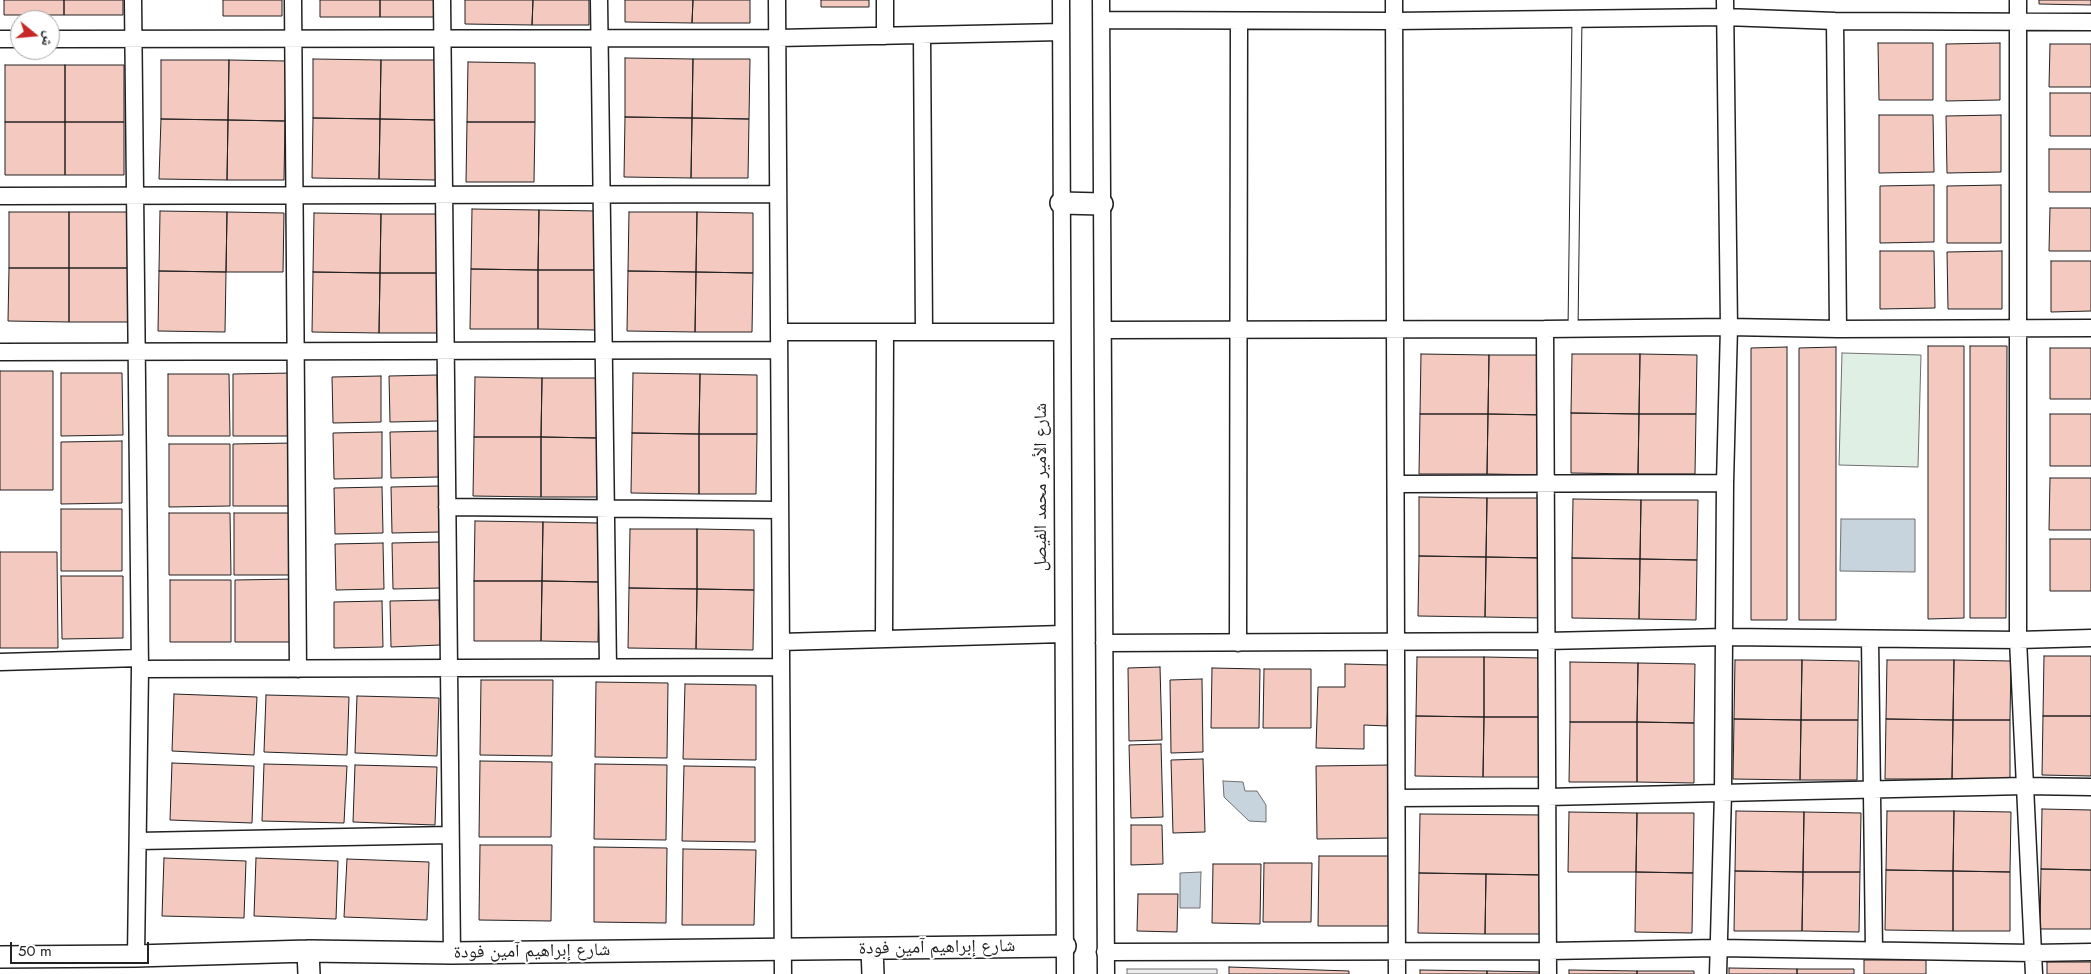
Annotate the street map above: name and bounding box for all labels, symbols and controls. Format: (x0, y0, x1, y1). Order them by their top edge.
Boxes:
north arrow (10, 10, 60, 60)
text: ش (37, 29, 60, 49)
street label: شارع الأمير محمد الفيصل (1031, 403, 1053, 571)
scale bar (12, 932, 151, 964)
street label: شارع إبراهيم آمين فودة (859, 936, 1015, 960)
text: 50 m (18, 940, 52, 962)
street label: شارع إبراهيم آمين فودة (454, 940, 610, 964)

